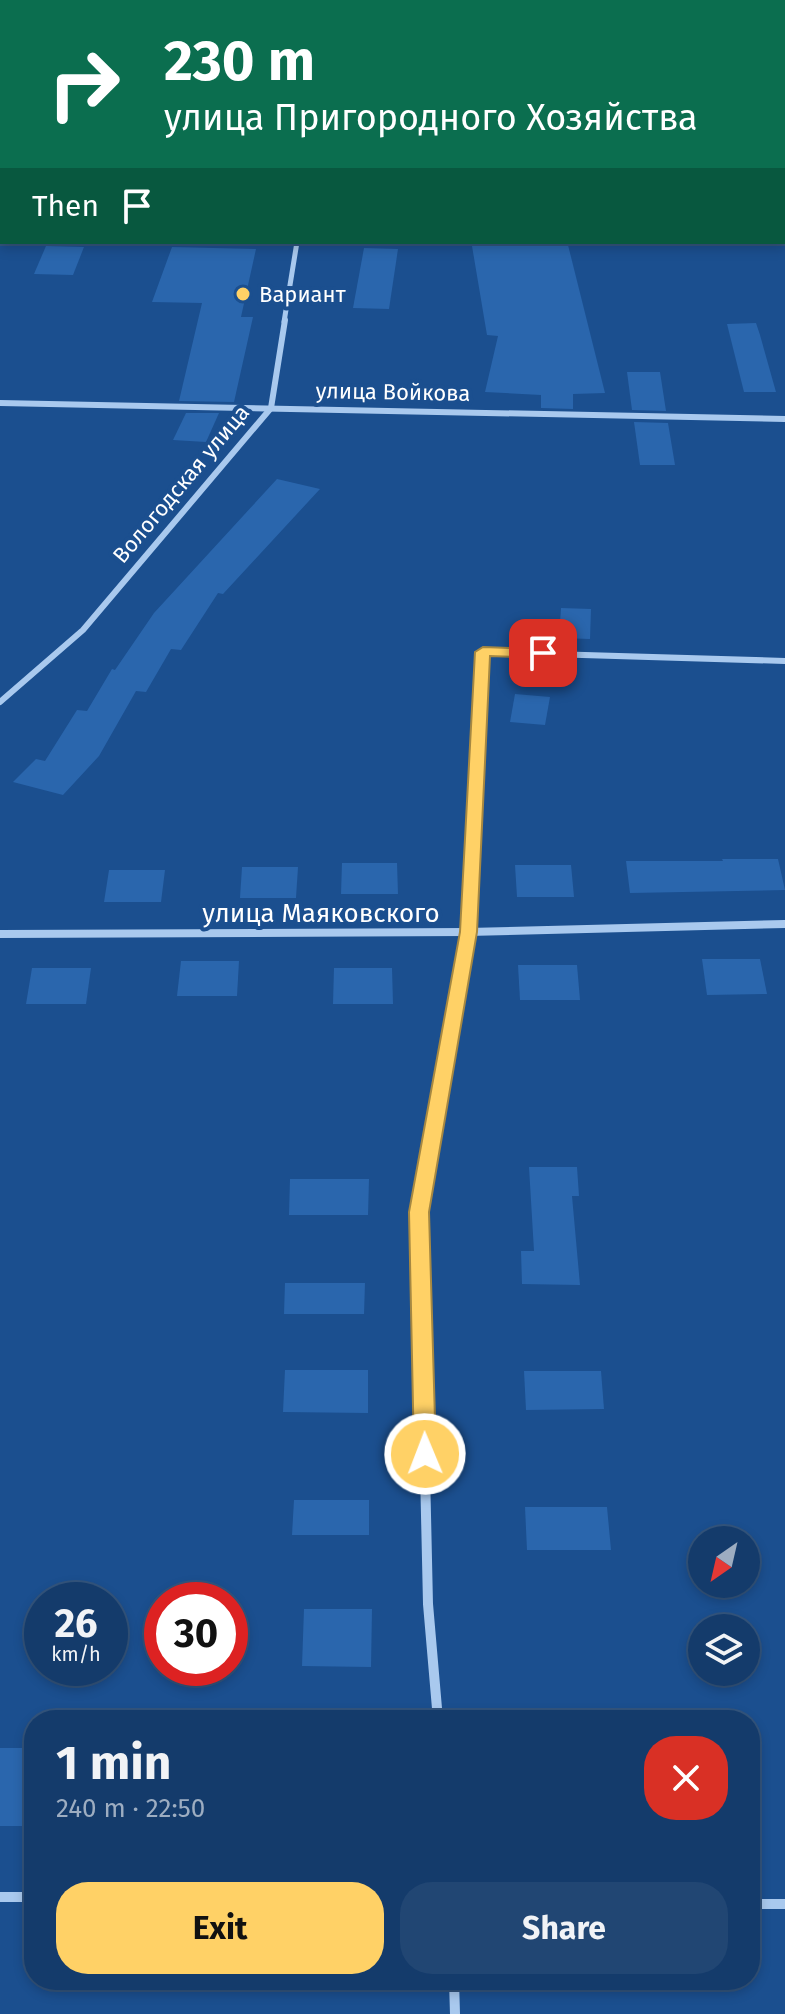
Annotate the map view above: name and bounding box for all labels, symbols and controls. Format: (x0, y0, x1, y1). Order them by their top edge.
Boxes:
text: 230 m (164, 28, 315, 95)
icon: right (32, 32, 136, 136)
text: улица Пригородного Хозяйства (164, 96, 698, 140)
icon: arrive (115, 184, 159, 228)
text: Then (32, 188, 99, 224)
place label: Вариант (259, 281, 346, 308)
marker: Вариант (234, 285, 252, 303)
street label: улица Войкова (315, 377, 471, 407)
street label: Вологодская улица (107, 399, 255, 569)
pin (509, 619, 577, 687)
icon: arrive (521, 631, 565, 675)
street label: улица Маяковского (202, 898, 440, 929)
position arrow (383, 1412, 467, 1496)
north arrow (688, 1526, 760, 1598)
map controls (688, 1526, 760, 1686)
speed limit sign: 30 (144, 1582, 248, 1686)
text: 26 (54, 1600, 98, 1648)
button: layers (688, 1614, 760, 1686)
text: km/h (51, 1642, 101, 1666)
text: 1 min (56, 1734, 171, 1792)
button: close (644, 1736, 728, 1820)
text: 240 m · 22:50 (56, 1793, 205, 1824)
button: Exit (56, 1882, 384, 1974)
button: Share (400, 1882, 728, 1974)

